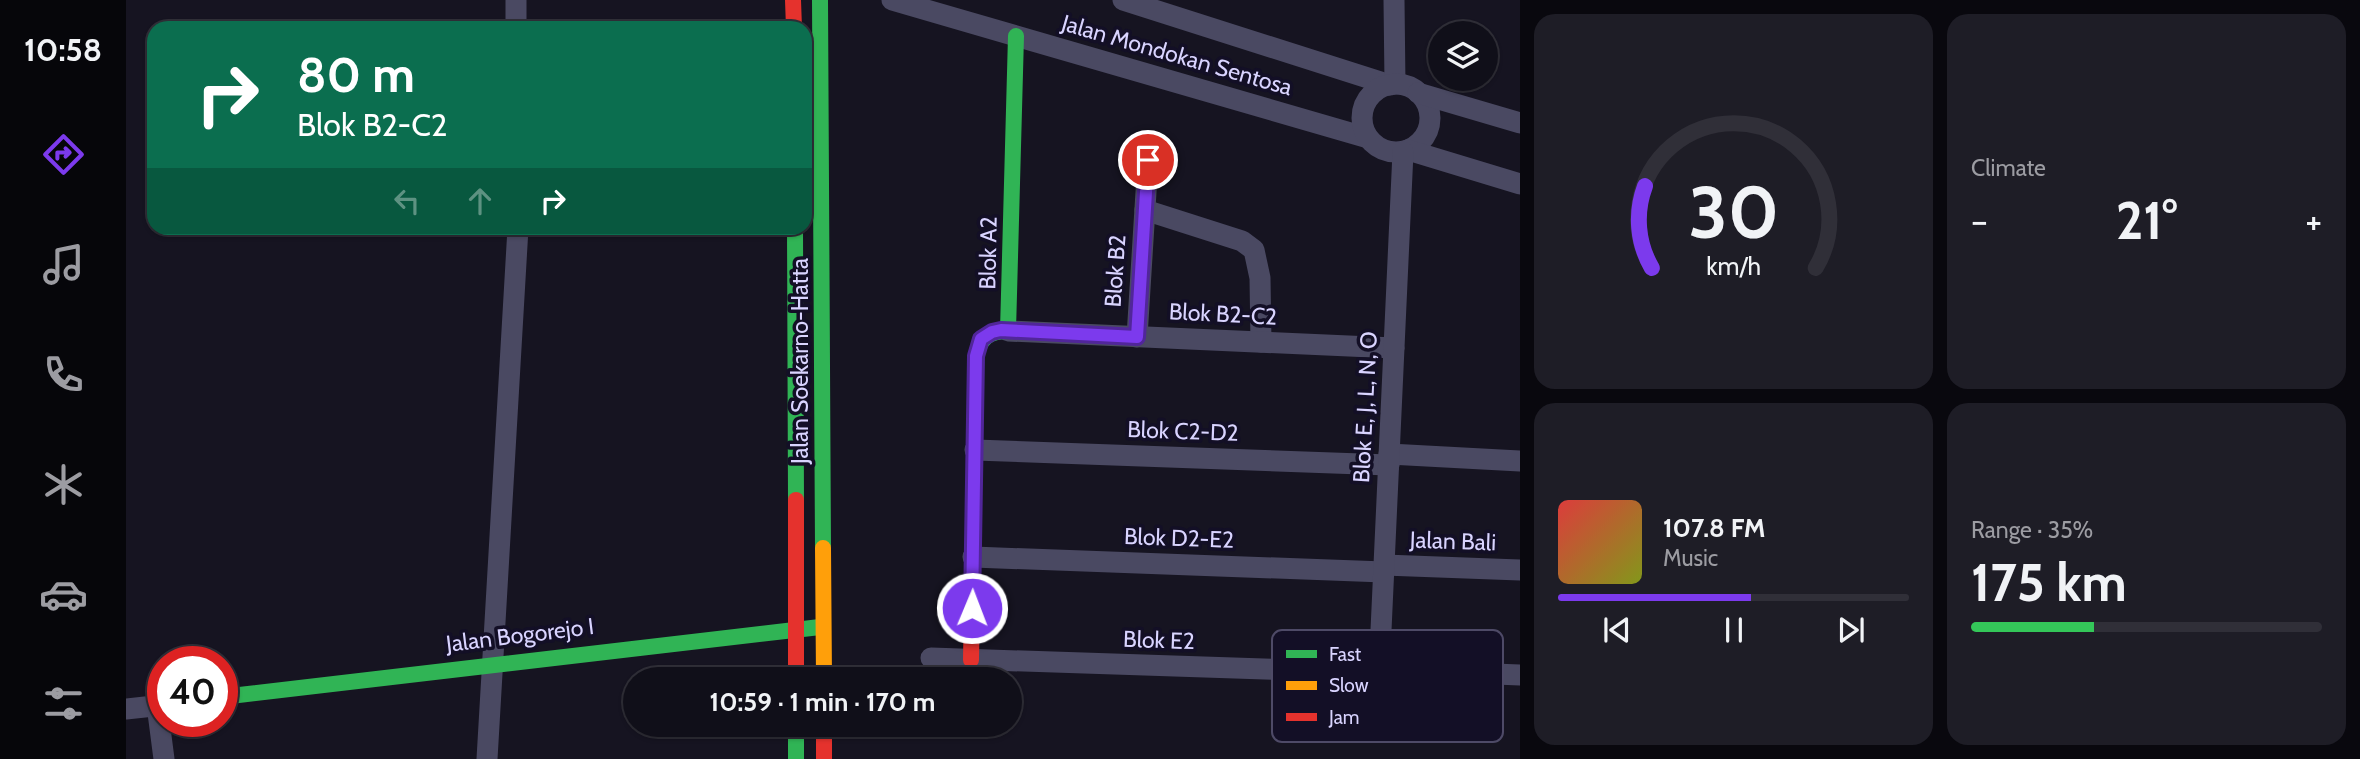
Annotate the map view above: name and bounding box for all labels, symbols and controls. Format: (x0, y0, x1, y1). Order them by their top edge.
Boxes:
street label: Jalan Mondokan Sentosa (1058, 8, 1295, 101)
map controls (1428, 21, 1498, 91)
button: layers (1428, 21, 1498, 91)
text: 10:58 (24, 30, 102, 69)
text: 80 m (297, 45, 415, 104)
icon: right (182, 49, 273, 140)
text: Blok B2-C2 (297, 105, 448, 144)
icon: directions (39, 130, 88, 179)
pin (1118, 130, 1178, 190)
icon: arrive (1129, 141, 1167, 179)
text: Climate (1971, 154, 2046, 182)
text: 30 (1688, 168, 1779, 256)
icon: left (388, 182, 426, 220)
icon: ahead (461, 182, 499, 220)
icon: right (534, 182, 572, 220)
text: 21° (2116, 189, 2177, 252)
text: − (1971, 197, 1988, 244)
text: + (2305, 197, 2322, 244)
street label: Blok A2 (973, 216, 1003, 290)
street label: Blok B2 (1099, 234, 1131, 308)
icon: music (39, 240, 88, 289)
text: km/h (1706, 250, 1761, 280)
street label: Jalan Soekarno-Hatta (786, 258, 814, 465)
street label: Blok B2-C2 (1168, 297, 1278, 331)
street label: Blok E, J, L, N, O (1347, 331, 1383, 483)
icon: phone (39, 350, 88, 399)
street label: Blok C2-D2 (1127, 415, 1239, 447)
icon: climate (39, 460, 88, 509)
text: 107.8 FM (1663, 512, 1766, 544)
text: Range · 35% (1971, 516, 2093, 544)
street label: Blok D2-E2 (1124, 522, 1234, 554)
street label: Jalan Bali (1408, 525, 1497, 556)
text: Music (1663, 544, 1718, 572)
text: 175 km (1971, 551, 2127, 614)
icon: car (39, 570, 88, 619)
position arrow (935, 571, 1009, 645)
icon: previous (1598, 611, 1636, 649)
icon: pause (1715, 611, 1753, 649)
icon: next (1832, 611, 1870, 649)
street label: Jalan Bogorejo I (443, 612, 596, 658)
street label: Blok E2 (1123, 625, 1195, 655)
legend (1272, 630, 1503, 742)
text: Fast (1329, 643, 1362, 666)
speed limit sign: 40 (147, 646, 238, 737)
text: Slow (1329, 674, 1369, 697)
icon: filters (39, 679, 88, 728)
text: 10:59 · 1 min · 170 m (710, 686, 935, 718)
text: Jam (1328, 706, 1359, 729)

